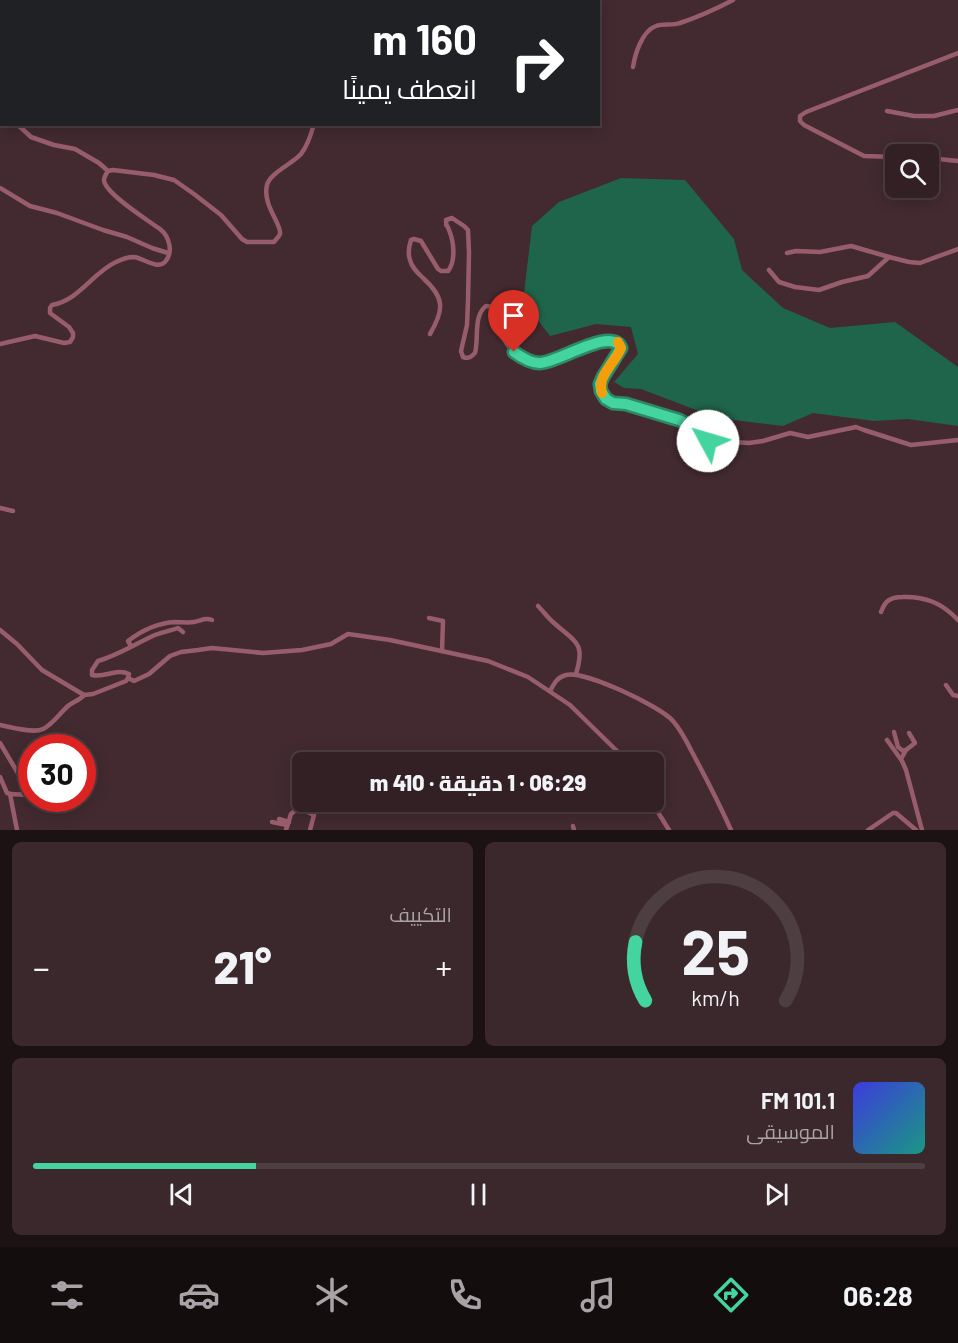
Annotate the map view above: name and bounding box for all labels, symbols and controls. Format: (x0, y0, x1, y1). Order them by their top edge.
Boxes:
text: 160 m (372, 13, 477, 63)
icon: right (498, 24, 576, 102)
text: انعطف يمينًا (342, 72, 477, 104)
map controls (885, 144, 939, 198)
button: search (885, 144, 939, 198)
pin (488, 290, 539, 352)
icon: arrive (497, 299, 530, 332)
position arrow (676, 409, 740, 473)
speed limit sign: 30 (18, 734, 96, 812)
text: 06:29 · 1 دقيقة · 410 m (370, 769, 586, 795)
text: التكييف (389, 902, 452, 926)
text: 25 (681, 913, 750, 987)
text: 21° (213, 939, 272, 993)
text: − (33, 947, 50, 987)
text: + (435, 947, 452, 987)
text: km/h (691, 985, 740, 1010)
text: 101.1 FM (761, 1087, 835, 1113)
text: الموسيقى (746, 1119, 835, 1143)
icon: previous (165, 1178, 198, 1211)
icon: pause (462, 1178, 495, 1211)
icon: next (760, 1178, 793, 1211)
icon: filters (46, 1274, 88, 1316)
icon: car (178, 1274, 220, 1316)
icon: climate (311, 1274, 353, 1316)
icon: phone (444, 1274, 486, 1316)
icon: music (577, 1274, 619, 1316)
icon: directions (710, 1274, 752, 1316)
text: 06:28 (843, 1279, 913, 1311)

